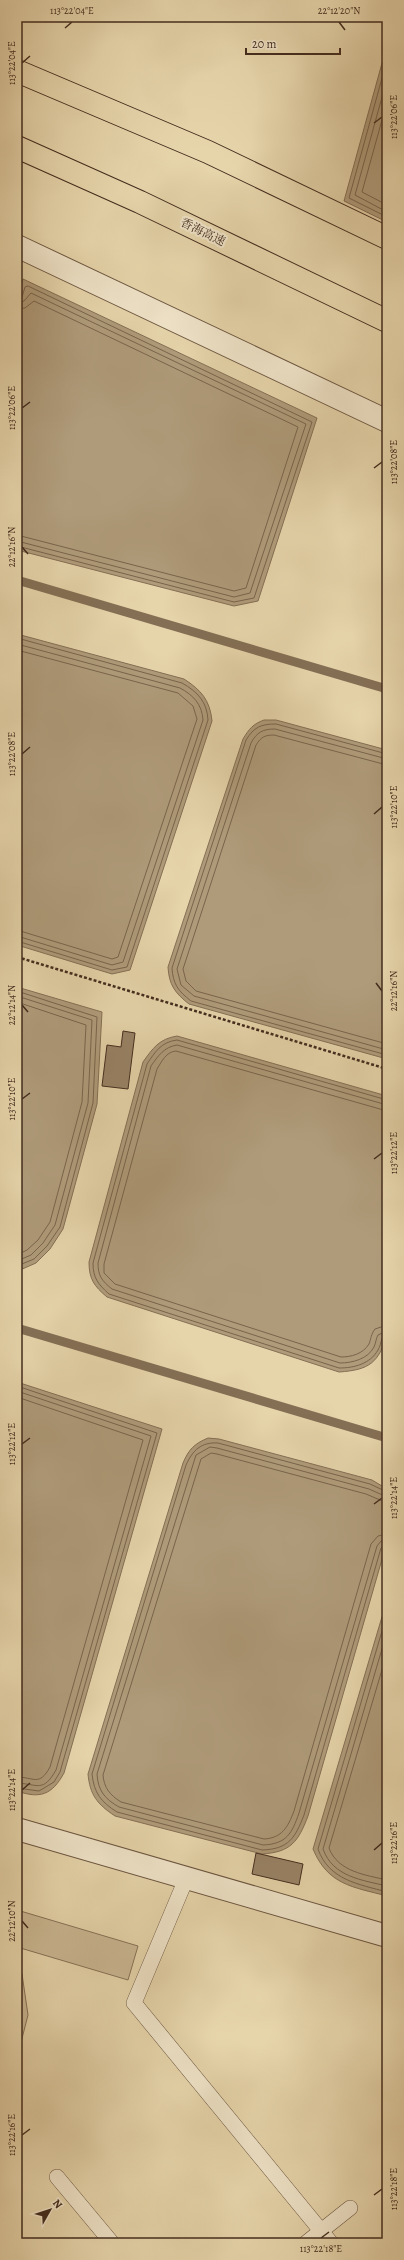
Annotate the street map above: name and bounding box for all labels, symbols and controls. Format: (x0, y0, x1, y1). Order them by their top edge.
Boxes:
text: 113°22'04"E (50, 4, 94, 17)
text: 22°12'20"N (318, 4, 360, 17)
scale bar (246, 30, 340, 56)
text: 20 m (252, 36, 276, 52)
text: 113°22'04"E (5, 41, 18, 85)
text: 113°22'06"E (387, 95, 400, 139)
street label: 香海高速 (178, 214, 228, 250)
text: 113°22'06"E (5, 386, 18, 430)
text: 113°22'08"E (387, 440, 400, 484)
text: 22°12'16"N (5, 527, 18, 567)
text: 113°22'08"E (5, 732, 18, 776)
text: 113°22'10"E (387, 785, 400, 828)
text: 22°12'16"N (387, 971, 400, 1011)
text: 22°12'14"N (5, 985, 18, 1025)
text: 113°22'10"E (5, 1077, 18, 1120)
text: 113°22'12"E (387, 1132, 400, 1174)
text: 113°22'12"E (5, 1423, 18, 1465)
text: 113°22'14"E (387, 1477, 400, 1519)
text: 113°22'14"E (5, 1769, 18, 1811)
text: 113°22'16"E (387, 1822, 400, 1864)
text: 22°12'10"N (5, 1900, 18, 1942)
text: 113°22'16"E (5, 2114, 18, 2156)
text: 113°22'18"E (387, 2168, 400, 2210)
north arrow (30, 2190, 70, 2230)
text: N (49, 2196, 66, 2212)
text: 113°22'18"E (300, 2242, 342, 2255)

